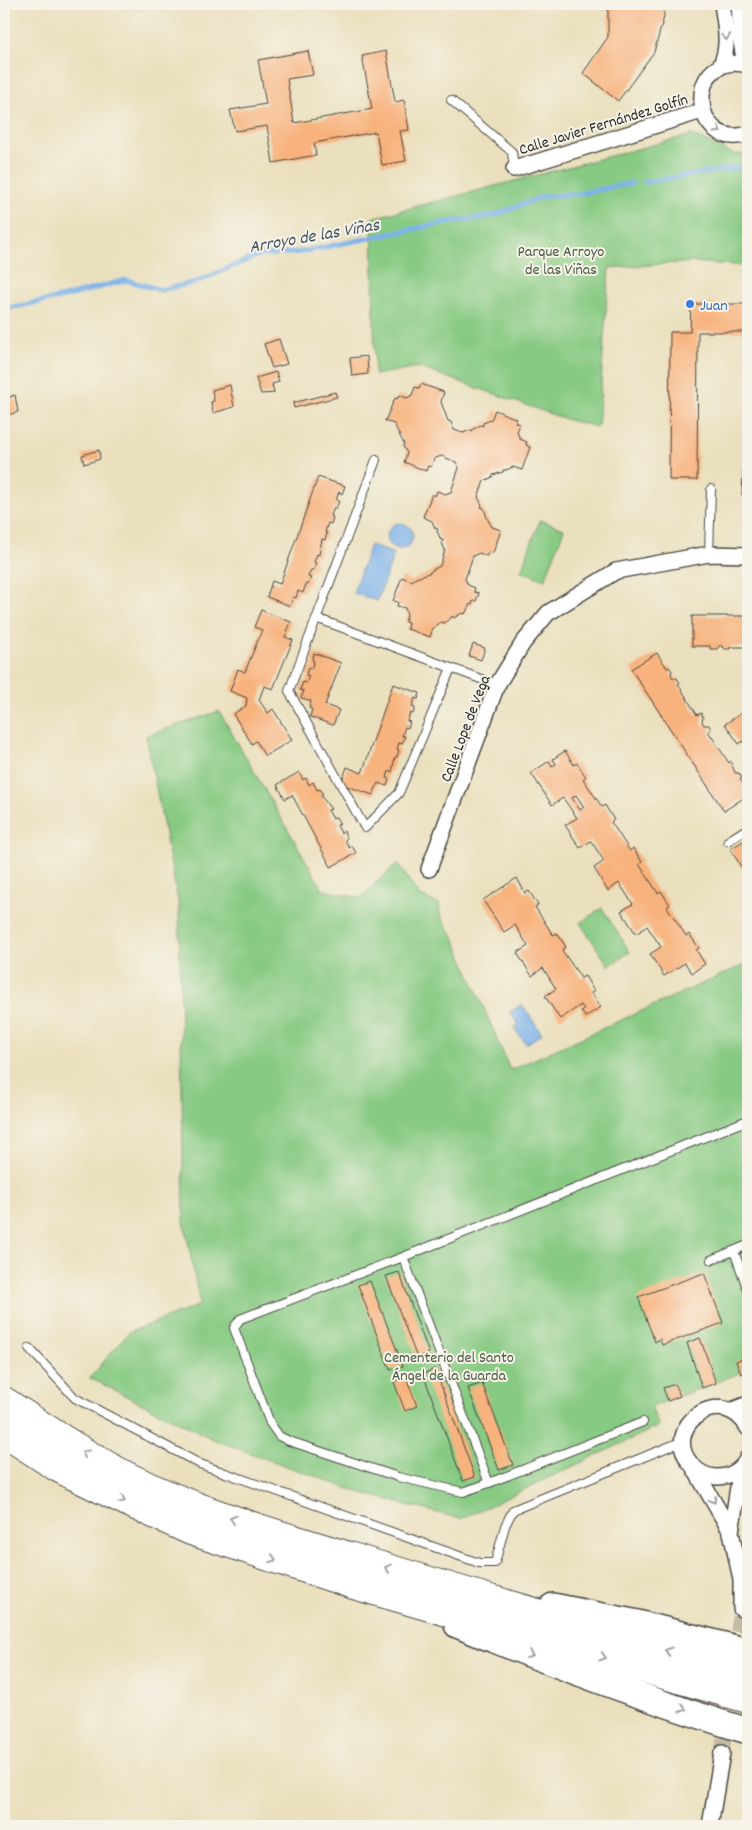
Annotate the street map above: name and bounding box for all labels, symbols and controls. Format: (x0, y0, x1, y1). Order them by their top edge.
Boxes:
one-way arrow (720, 33, 731, 41)
street label: Calle Javier Fernández Golfín (516, 89, 691, 162)
one-way arrow (713, 123, 722, 133)
water label: Arroyo de las Viñas (247, 214, 382, 261)
park label: Parque Arroyo de las Viñas (518, 241, 604, 282)
place label: Juan (700, 295, 728, 318)
marker: Juan (684, 298, 696, 310)
street label: Calle Lope de Vega (435, 672, 497, 786)
park label: Cementerio del Santo Ángel de la Guarda (384, 1347, 514, 1388)
one-way arrow (82, 1449, 91, 1459)
one-way arrow (117, 1494, 126, 1504)
one-way arrow (706, 1495, 716, 1504)
one-way arrow (229, 1515, 238, 1525)
one-way arrow (269, 1553, 277, 1563)
one-way arrow (384, 1564, 393, 1574)
one-way arrow (664, 1646, 672, 1656)
one-way arrow (525, 1648, 534, 1659)
one-way arrow (598, 1652, 606, 1662)
one-way arrow (678, 1703, 687, 1713)

